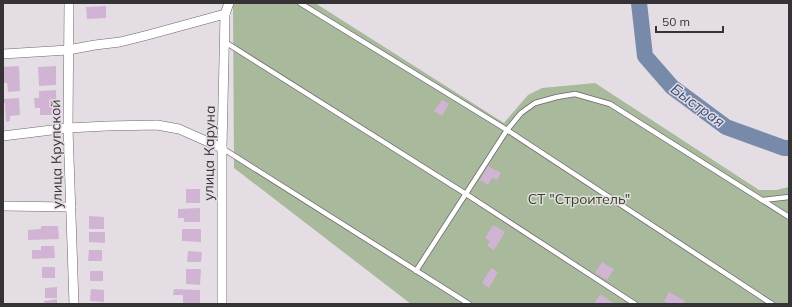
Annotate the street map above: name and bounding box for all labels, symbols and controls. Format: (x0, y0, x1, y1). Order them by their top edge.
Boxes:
scale bar (656, 8, 723, 34)
text: 50 m (662, 14, 690, 29)
water label: Быстрая (667, 79, 729, 131)
street label: улица Крупской (46, 99, 66, 209)
street label: улица Каруна (199, 105, 219, 201)
park label: СТ "Строитель" (528, 190, 630, 208)

